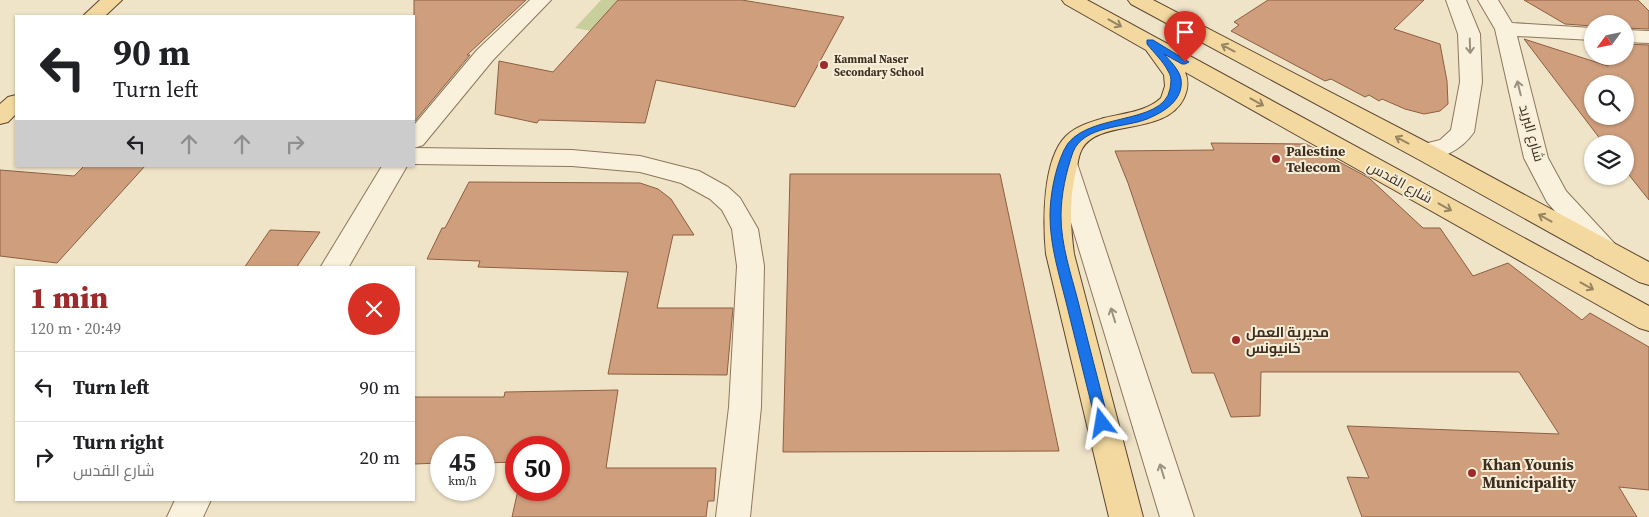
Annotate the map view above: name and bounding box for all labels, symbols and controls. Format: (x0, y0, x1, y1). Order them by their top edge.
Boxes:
pin (1164, 11, 1206, 62)
north arrow (1584, 15, 1634, 65)
map controls (1584, 15, 1634, 185)
one-way arrow (1108, 18, 1123, 28)
icon: arrive (1171, 18, 1199, 46)
text: 90 m (113, 29, 190, 77)
icon: left (30, 35, 95, 100)
one-way arrow (1465, 38, 1474, 54)
one-way arrow (1220, 43, 1235, 53)
place label: Kammal Naser Secondary School (834, 52, 925, 80)
marker: Kammal Naser Secondary School (818, 59, 830, 71)
text: Turn left (113, 74, 198, 104)
button: search (1584, 75, 1634, 125)
one-way arrow (1514, 81, 1523, 97)
one-way arrow (1250, 98, 1264, 108)
street label: شارع البريد (1514, 102, 1550, 164)
icon: left (122, 130, 150, 158)
icon: ahead (175, 130, 203, 158)
icon: ahead (228, 130, 256, 158)
icon: right (281, 130, 309, 158)
one-way arrow (1395, 135, 1410, 145)
button: layers (1584, 135, 1634, 185)
place label: Palestine Telecom (1286, 141, 1345, 177)
marker: Palestine Telecom (1270, 153, 1282, 165)
street label: شارع القدس (1364, 156, 1436, 208)
one-way arrow (1437, 203, 1452, 213)
one-way arrow (1537, 213, 1552, 223)
text: 1 min (30, 277, 108, 318)
one-way arrow (1580, 281, 1594, 291)
button: close (348, 283, 400, 335)
one-way arrow (1108, 308, 1118, 324)
text: 120 m · 20:49 (30, 317, 121, 339)
place label: مديرية العمل خانيونس (1246, 322, 1329, 358)
marker: مديرية العمل خانيونس (1230, 334, 1242, 346)
icon: left (30, 373, 58, 401)
text: Turn left (73, 374, 149, 400)
text: 90 m (359, 374, 400, 400)
position arrow (1075, 396, 1127, 448)
text: Turn right (73, 429, 164, 455)
speed limit sign: 50 (505, 436, 570, 501)
icon: right (30, 443, 58, 471)
text: 20 m (359, 444, 400, 470)
text: 45 (449, 445, 476, 479)
place label: Khan Younis Municipality (1482, 453, 1577, 493)
text: شارع القدس (73, 459, 155, 481)
one-way arrow (1157, 463, 1166, 479)
marker: Khan Younis Municipality (1466, 467, 1478, 479)
text: km/h (448, 473, 477, 489)

